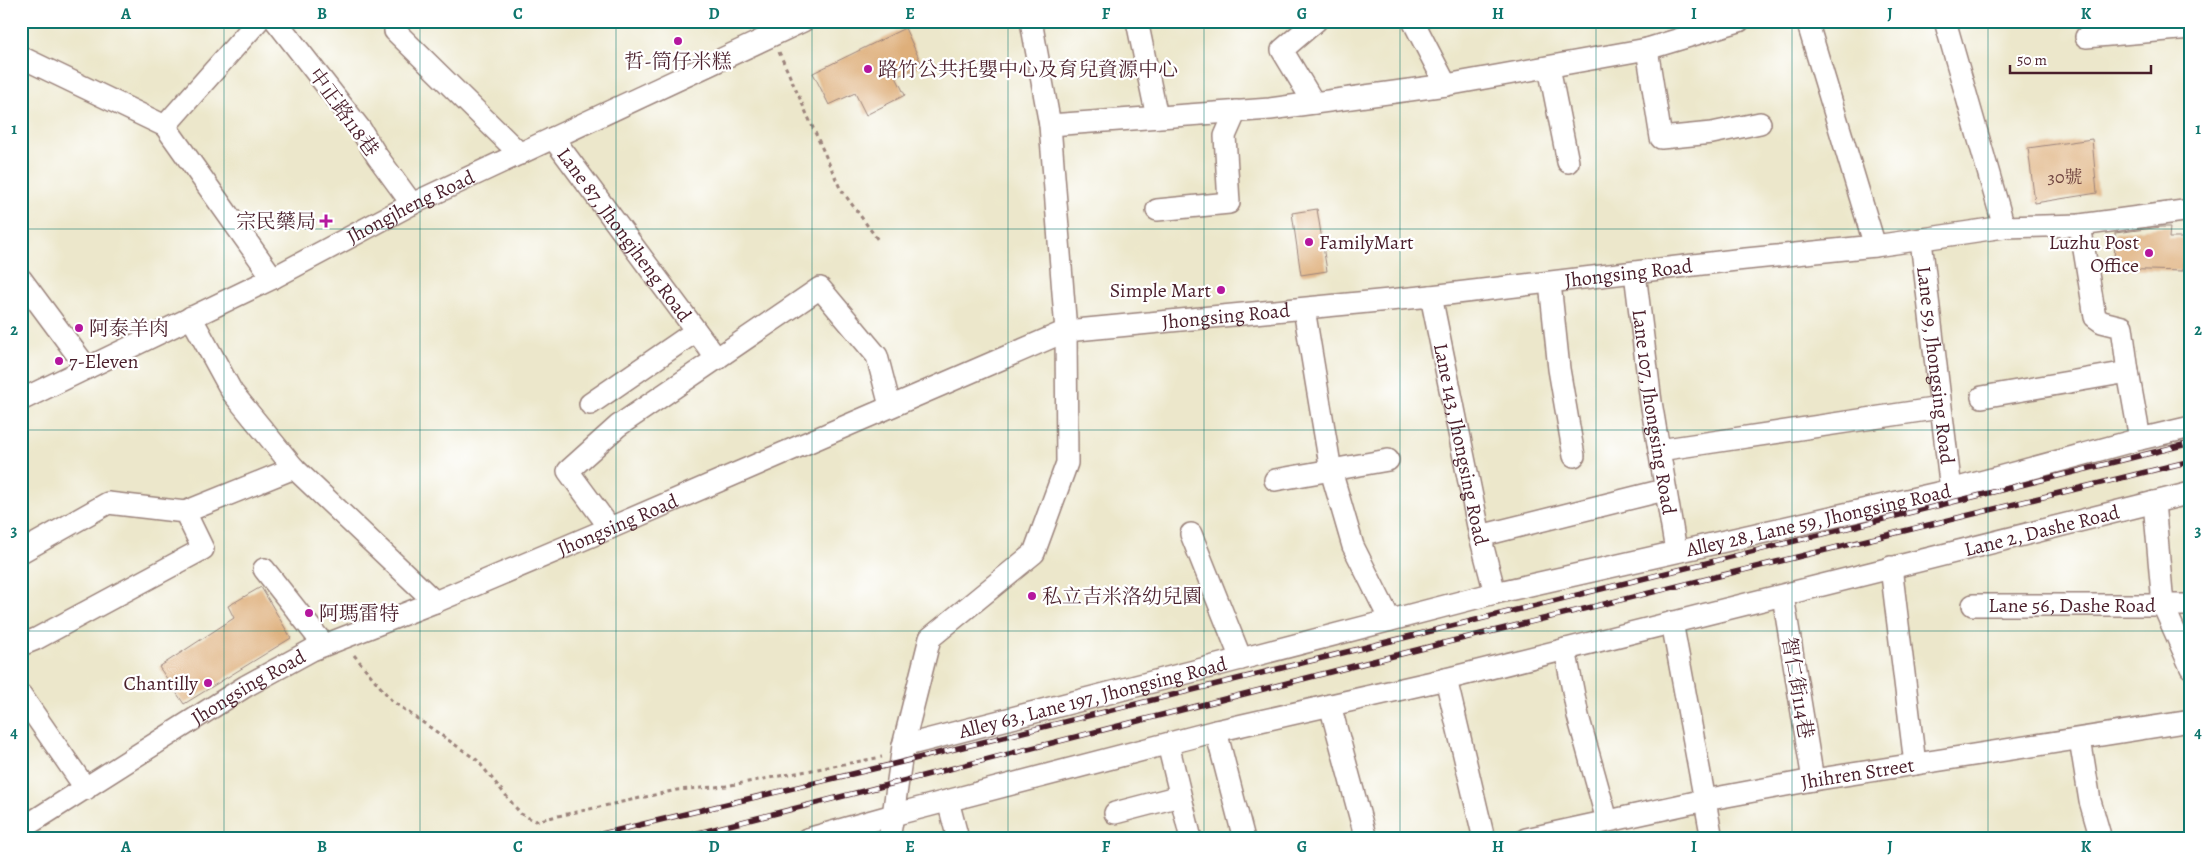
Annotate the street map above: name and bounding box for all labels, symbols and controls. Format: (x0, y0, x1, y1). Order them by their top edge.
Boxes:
text: A (120, 3, 132, 25)
text: B (317, 3, 327, 25)
text: C (513, 3, 523, 25)
text: D (708, 3, 720, 25)
text: E (905, 3, 915, 25)
text: F (1102, 3, 1111, 25)
text: G (1297, 3, 1307, 25)
text: H (1492, 3, 1504, 25)
text: I (1691, 3, 1697, 25)
text: J (1887, 3, 1893, 25)
text: K (2081, 3, 2092, 25)
marker: 哲-筒仔米糕 (672, 35, 684, 47)
scale bar (2010, 42, 2151, 74)
place label: 哲-筒仔米糕 (624, 48, 732, 75)
text: 50 m (2017, 50, 2047, 70)
place label: 路竹公共托嬰中心及育兒資源中心 (878, 56, 1178, 83)
street label: 中正路118巷 (302, 63, 385, 162)
marker: 路竹公共托嬰中心及育兒資源中心 (862, 63, 874, 75)
text: 1 (11, 118, 17, 140)
text: 1 (2195, 118, 2201, 140)
street label: Lane 87, Jhongjheng Road (551, 142, 698, 327)
street label: Jhongjheng Road (342, 164, 479, 250)
house number: 30號 (2047, 165, 2083, 189)
place label: 宗民藥局 (236, 208, 316, 235)
marker: 宗民藥局 (320, 215, 332, 227)
place label: FamilyMart (1319, 229, 1414, 256)
place label: Luzhu Post Office (2049, 229, 2139, 279)
marker: FamilyMart (1303, 236, 1315, 248)
marker: Luzhu Post Office (2143, 247, 2155, 259)
street label: Jhongsing Road (1563, 252, 1694, 294)
street label: Lane 59, Jhongsing Road (1910, 265, 1961, 466)
place label: Simple Mart (1110, 277, 1211, 304)
marker: Simple Mart (1215, 284, 1227, 296)
street label: Jhongsing Road (1161, 297, 1291, 336)
street label: Lane 107, Jhongsing Road (1626, 307, 1683, 517)
place label: 阿泰羊肉 (89, 315, 169, 342)
text: 2 (10, 319, 18, 341)
text: 2 (2194, 319, 2202, 341)
marker: 阿泰羊肉 (73, 322, 85, 334)
street label: Lane 143, Jhongsing Road (1427, 341, 1495, 548)
place label: 7-Eleven (69, 348, 139, 375)
marker: 7-Eleven (53, 355, 65, 367)
street label: Alley 28, Lane 59, Jhongsing Road (1683, 477, 1954, 564)
street label: Jhongsing Road (553, 487, 682, 563)
street label: Lane 2, Dashe Road (1961, 498, 2122, 563)
text: 3 (11, 520, 18, 542)
text: 3 (2195, 520, 2202, 542)
place label: 私立吉米洛幼兒園 (1042, 583, 1202, 610)
marker: 私立吉米洛幼兒園 (1026, 590, 1038, 602)
street label: Lane 56, Dashe Road (1988, 592, 2156, 619)
place label: 阿瑪雷特 (319, 600, 399, 627)
marker: 阿瑪雷特 (303, 607, 315, 619)
street label: 智仁街114巷 (1775, 635, 1820, 741)
street label: Jhongsing Road (186, 643, 311, 732)
street label: Alley 63, Lane 197, Jhongsing Road (955, 650, 1230, 745)
place label: Chantilly (124, 670, 199, 697)
marker: Chantilly (202, 677, 214, 689)
text: 4 (10, 722, 18, 744)
text: 4 (2194, 722, 2202, 744)
street label: Jhihren Street (1799, 751, 1916, 796)
text: A (120, 836, 132, 858)
text: B (317, 836, 327, 858)
text: C (513, 836, 523, 858)
text: D (708, 836, 720, 858)
text: E (905, 836, 915, 858)
text: F (1102, 836, 1111, 858)
text: G (1297, 836, 1307, 858)
text: H (1492, 836, 1504, 858)
text: I (1691, 836, 1697, 858)
text: J (1887, 836, 1893, 858)
text: K (2081, 836, 2092, 858)

